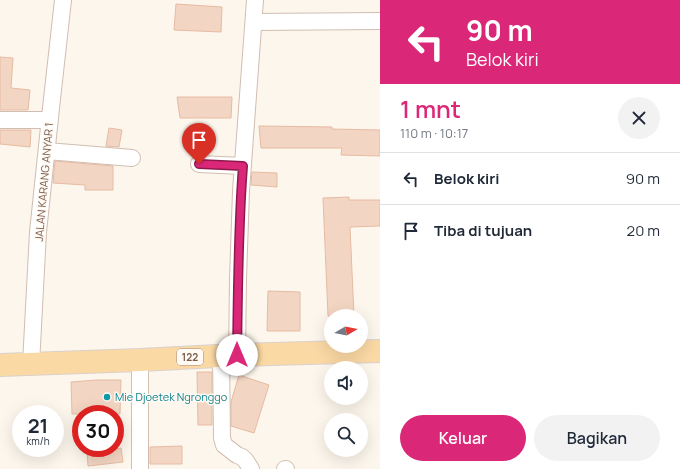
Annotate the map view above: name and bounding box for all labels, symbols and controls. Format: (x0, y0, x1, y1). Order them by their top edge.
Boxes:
text: 90 m (466, 11, 533, 49)
icon: left (400, 16, 452, 68)
text: Belok kiri (466, 47, 539, 71)
text: 1 mnt (400, 92, 461, 125)
button: close (618, 97, 660, 139)
street label: JALAN KARANG ANYAR 1 (31, 122, 56, 242)
pin (182, 123, 216, 164)
text: 110 m · 10:17 (400, 124, 468, 142)
icon: arrive (188, 129, 210, 151)
icon: left (400, 168, 422, 190)
text: Belok kiri (434, 168, 500, 189)
text: 90 m (626, 168, 660, 189)
icon: arrive (400, 220, 422, 242)
text: Tiba di tujuan (434, 220, 532, 241)
text: 20 m (627, 220, 660, 241)
north arrow (324, 309, 368, 353)
map controls (324, 309, 368, 457)
position arrow (216, 334, 258, 376)
road number: 122 (177, 349, 203, 365)
button: sound (324, 361, 368, 405)
place label: Mie Djoetek Ngronggo (115, 389, 228, 404)
marker: Mie Djoetek Ngronggo (102, 392, 112, 402)
speed limit sign: 30 (72, 405, 124, 457)
text: 21 (28, 412, 48, 439)
button: search (324, 413, 368, 457)
button: Keluar (400, 415, 526, 461)
button: Bagikan (534, 415, 660, 461)
text: km/h (26, 434, 50, 448)

